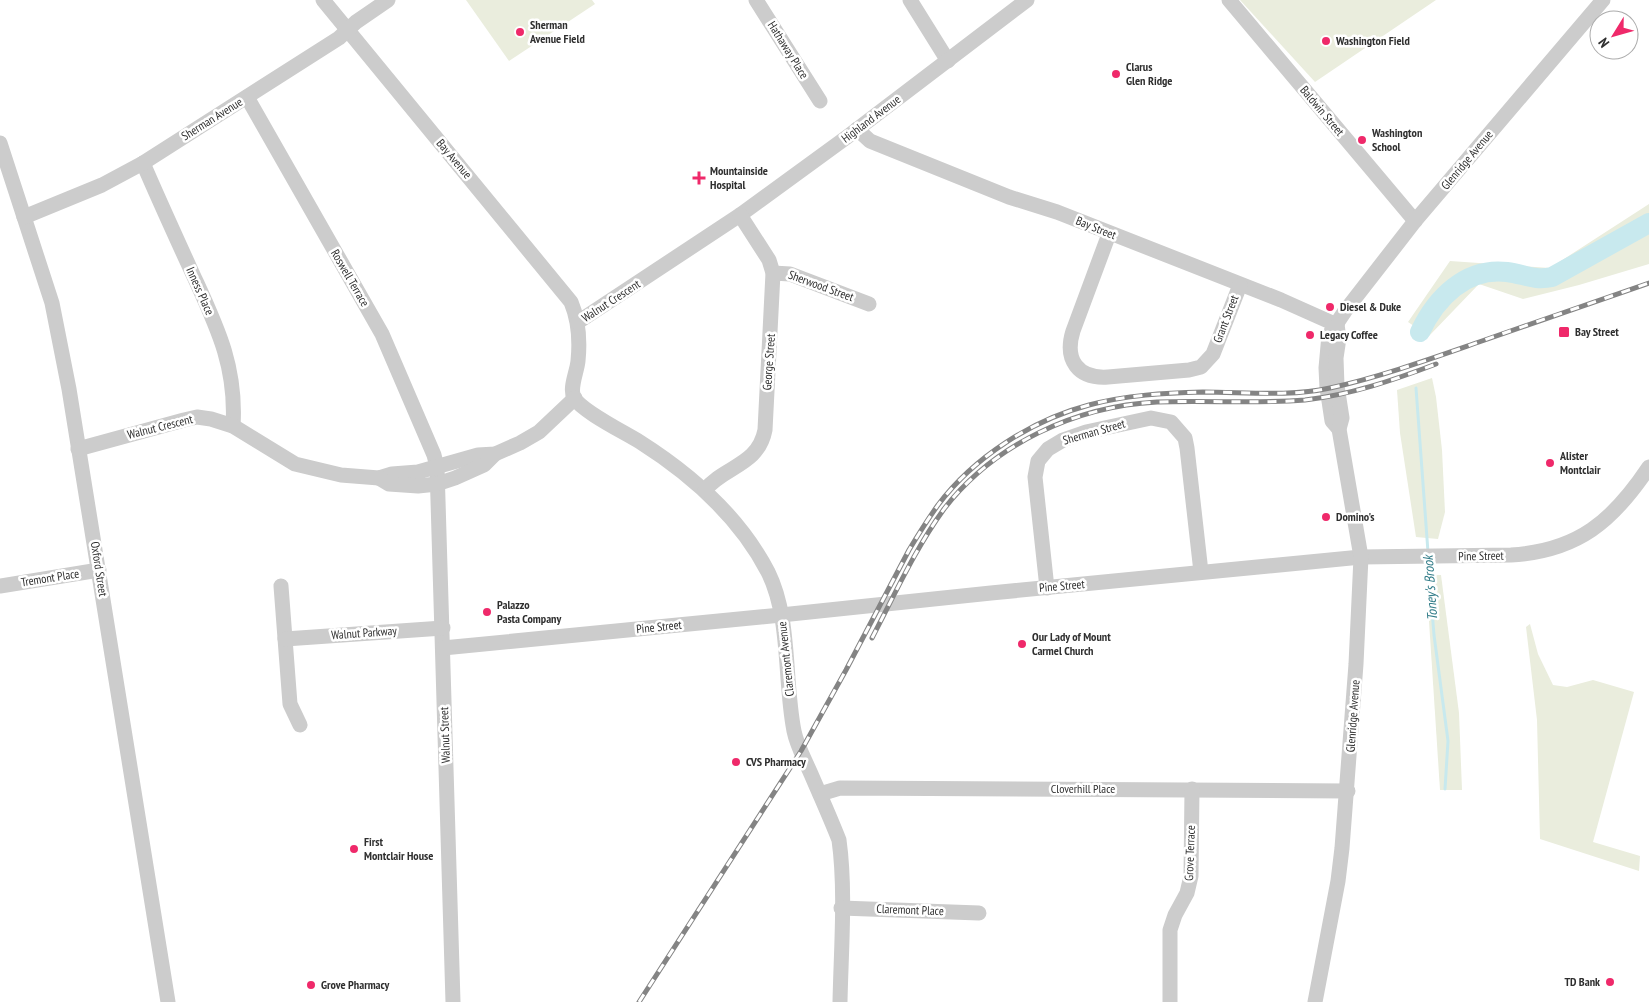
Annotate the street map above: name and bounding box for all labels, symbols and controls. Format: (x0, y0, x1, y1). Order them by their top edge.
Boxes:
north arrow (1589, 10, 1639, 60)
place label: Sherman Avenue Field (529, 17, 585, 46)
street label: Hathaway Place (765, 18, 812, 81)
marker: Sherman Avenue Field (514, 26, 526, 38)
place label: Washington Field (1335, 33, 1410, 48)
text: N (1594, 34, 1613, 51)
marker: Washington Field (1320, 35, 1332, 47)
place label: Clarus Glen Ridge (1126, 59, 1172, 88)
marker: Clarus Glen Ridge (1110, 68, 1122, 80)
street label: Baldwin Street (1297, 83, 1348, 139)
street label: Highland Avenue (838, 91, 903, 146)
street label: Sherman Avenue (178, 94, 245, 143)
place label: Washington School (1371, 125, 1422, 154)
street label: Glenridge Avenue (1437, 127, 1496, 192)
marker: Washington School (1356, 134, 1368, 146)
street label: Bay Avenue (433, 136, 475, 182)
place label: Mountainside Hospital (710, 163, 768, 192)
marker: Mountainside Hospital (692, 171, 706, 185)
street label: Bay Street (1074, 213, 1119, 243)
street label: Roswell Terrace (328, 246, 373, 309)
street label: Inness Place (183, 264, 218, 317)
street label: Sherwood Street (786, 267, 857, 305)
street label: Walnut Crescent (579, 276, 643, 325)
street label: Grant Street (1210, 292, 1242, 345)
place label: Diesel & Duke (1340, 299, 1401, 314)
marker: Diesel & Duke (1324, 301, 1336, 313)
place label: Bay Street (1575, 324, 1619, 339)
marker: Bay Street (1557, 325, 1571, 339)
place label: Legacy Coffee (1320, 327, 1378, 342)
marker: Legacy Coffee (1304, 329, 1316, 341)
street label: George Street (759, 332, 778, 391)
street label: Walnut Crescent (126, 411, 195, 442)
street label: Sherman Street (1061, 415, 1127, 448)
place label: Alister Montclair (1559, 448, 1601, 477)
marker: Alister Montclair (1544, 457, 1556, 469)
place label: Domino's (1336, 509, 1374, 524)
marker: Domino's (1320, 511, 1332, 523)
street label: Oxford Street (88, 540, 111, 598)
street label: Pine Street (1458, 548, 1505, 563)
water label: Toney's Brook (1419, 553, 1441, 621)
street label: Tremont Place (20, 565, 80, 590)
street label: Pine Street (1039, 576, 1086, 595)
place label: Palazzo Pasta Company (497, 597, 562, 626)
marker: Palazzo Pasta Company (481, 606, 493, 618)
street label: Pine Street (635, 617, 683, 636)
street label: Claremont Avenue (774, 621, 797, 697)
street label: Walnut Parkway (331, 623, 398, 642)
place label: Our Lady of Mount Carmel Church (1032, 629, 1111, 658)
marker: Our Lady of Mount Carmel Church (1016, 638, 1028, 650)
street label: Glenridge Avenue (1342, 679, 1363, 753)
street label: Walnut Street (436, 706, 453, 763)
place label: CVS Pharmacy (746, 754, 806, 769)
marker: CVS Pharmacy (730, 756, 742, 768)
street label: Cloverhill Place (1051, 781, 1115, 796)
street label: Grove Terrace (1181, 825, 1198, 881)
place label: First Montclair House (364, 834, 433, 863)
marker: First Montclair House (348, 843, 360, 855)
street label: Claremont Place (876, 901, 944, 918)
place label: TD Bank (1564, 974, 1600, 989)
marker: TD Bank (1604, 976, 1616, 988)
place label: Grove Pharmacy (321, 977, 390, 992)
marker: Grove Pharmacy (305, 979, 317, 991)

